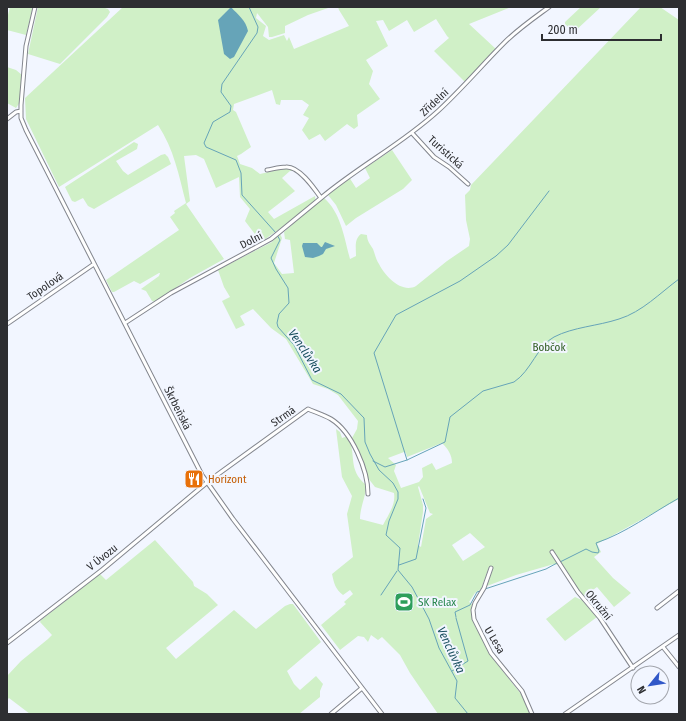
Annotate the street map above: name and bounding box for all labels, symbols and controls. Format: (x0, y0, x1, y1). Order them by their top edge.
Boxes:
scale bar (542, 16, 661, 42)
text: 200 m (548, 23, 578, 37)
street label: Zřídelní (417, 86, 452, 119)
street label: Turistická (425, 133, 466, 172)
street label: Dolní (238, 229, 265, 252)
street label: Topolová (25, 270, 66, 303)
water label: Venclůvka (285, 326, 325, 376)
park label: Bobčok (532, 341, 566, 354)
street label: Škrbeňská (161, 384, 195, 432)
street label: Strmá (269, 403, 298, 429)
restaurant icon: Horizont (183, 468, 205, 490)
place label: Horizont (208, 473, 247, 486)
street label: V Úvozu (84, 541, 120, 573)
street label: Okružní (583, 588, 615, 623)
sports icon: SK Relax (393, 591, 415, 613)
place label: SK Relax (418, 596, 456, 609)
street label: U Lesa (481, 624, 508, 656)
water label: Venclůvka (434, 625, 468, 675)
north arrow (630, 665, 670, 705)
text: N (634, 684, 649, 696)

